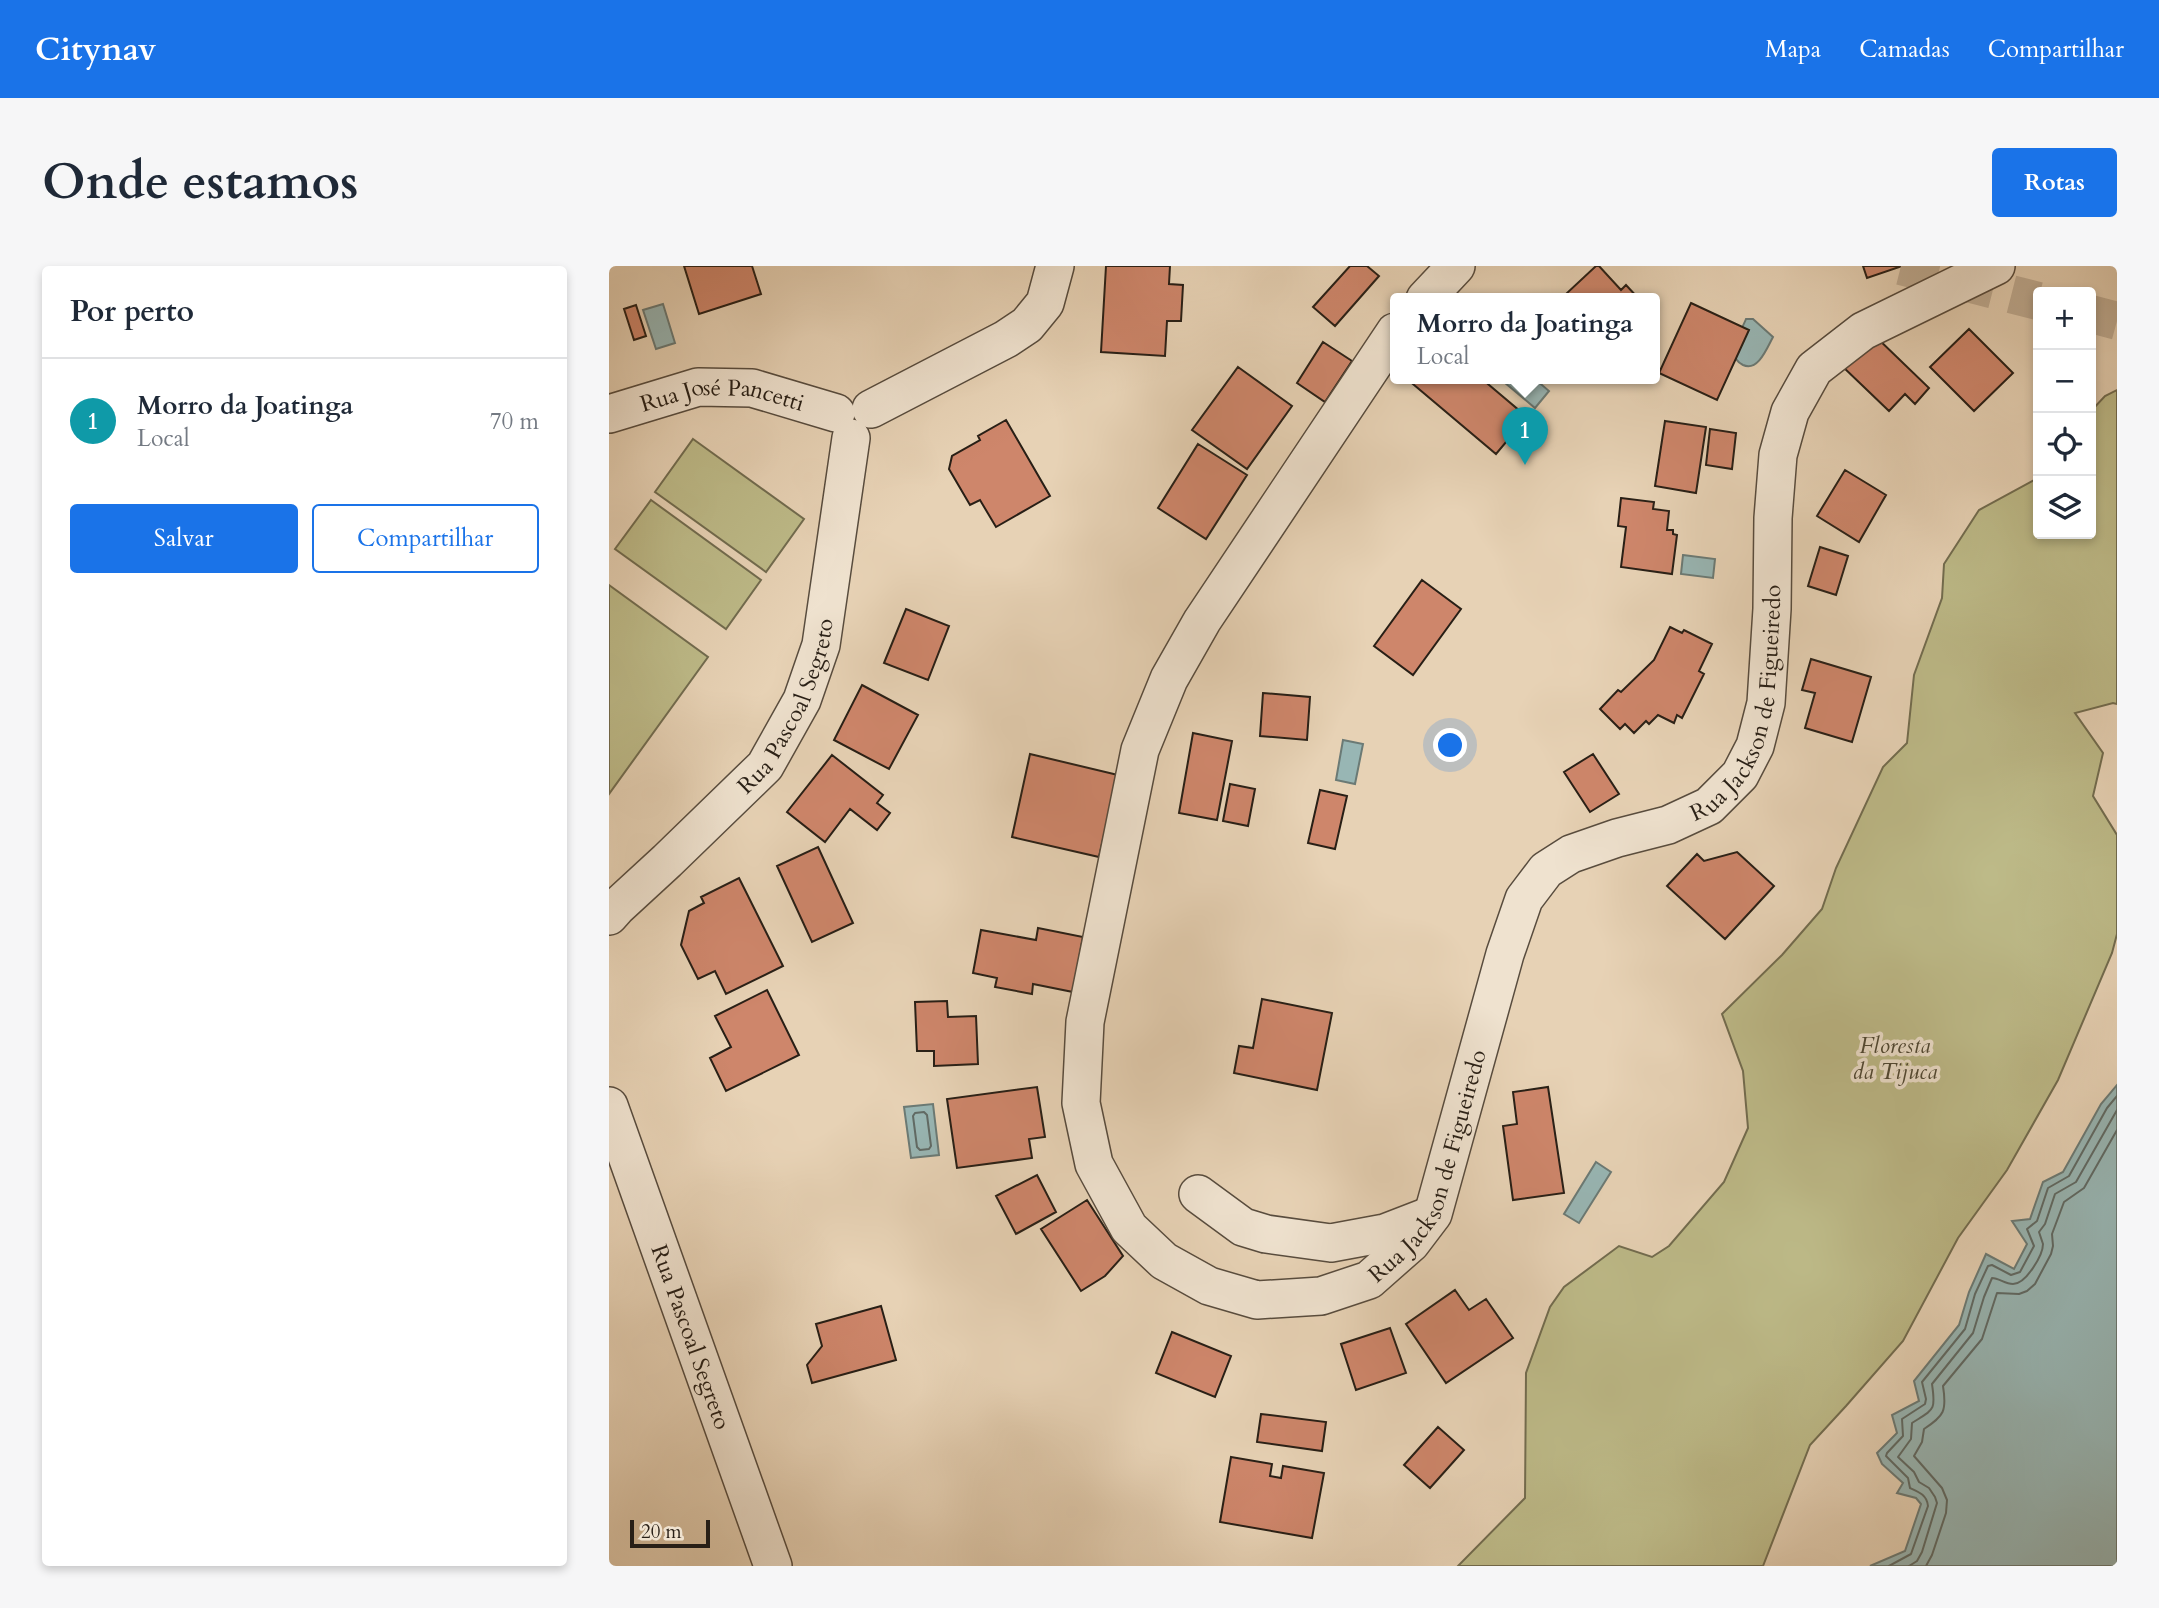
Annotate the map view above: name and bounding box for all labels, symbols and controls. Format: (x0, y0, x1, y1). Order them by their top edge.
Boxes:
text: Citynav (35, 27, 156, 72)
text: Mapa (1765, 33, 1821, 66)
text: Camadas (1859, 33, 1950, 66)
text: Compartilhar (1988, 33, 2124, 66)
button: Rotas (1992, 148, 2117, 217)
text: Onde estamos (42, 149, 358, 216)
map controls (2033, 287, 2096, 539)
button: + (2033, 287, 2096, 350)
text: Por perto (70, 291, 194, 332)
popup (1390, 293, 1660, 384)
text: Morro da Joatinga (1417, 306, 1633, 341)
text: Local (1417, 341, 1469, 372)
button: − (2033, 350, 2096, 413)
street label: Rua José Pancetti (636, 371, 808, 420)
text: Morro da Joatinga (137, 388, 353, 423)
text: 1 (87, 406, 99, 437)
text: 70 m (490, 406, 539, 437)
pin: 1 (1502, 407, 1548, 465)
button: locate (2033, 413, 2096, 476)
text: Local (137, 423, 190, 454)
button: layers (2033, 476, 2096, 539)
button: Salvar (70, 504, 298, 573)
button: Compartilhar (312, 504, 539, 573)
street label: Rua Jackson de Figueiredo (1685, 584, 1788, 829)
street label: Rua Pascoal Segreto (730, 616, 841, 801)
your location (1433, 728, 1467, 762)
park label: Floresta da Tijuca (1852, 1030, 1938, 1087)
street label: Rua Jackson de Figueiredo (1362, 1046, 1494, 1290)
street label: Rua Pascoal Segreto (644, 1240, 738, 1434)
scale bar (630, 1517, 711, 1549)
text: 20 m (641, 1519, 682, 1545)

